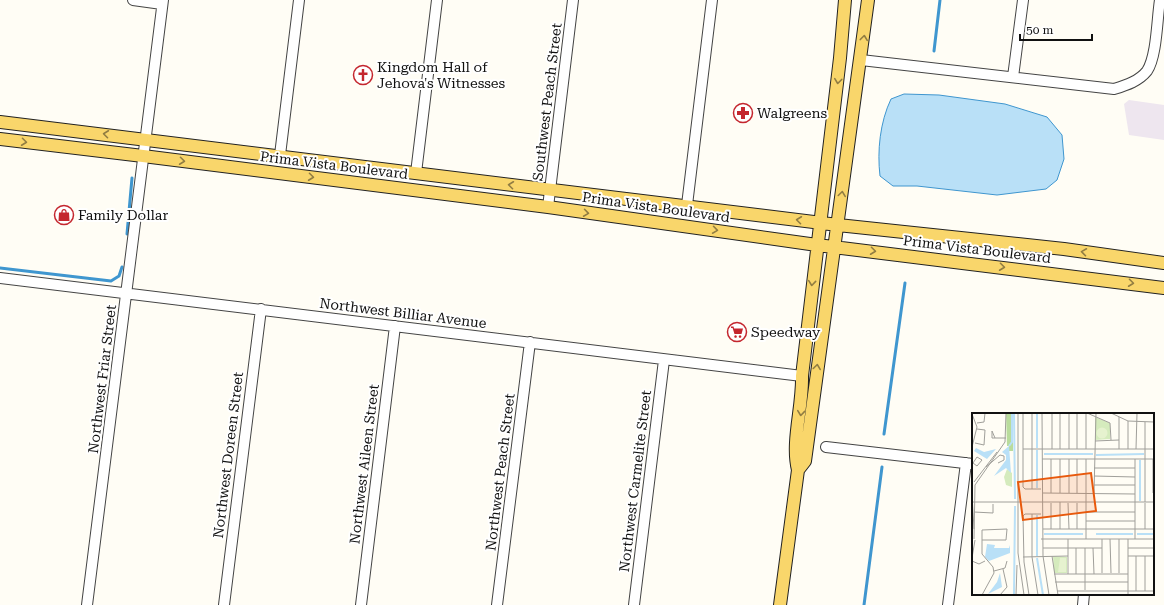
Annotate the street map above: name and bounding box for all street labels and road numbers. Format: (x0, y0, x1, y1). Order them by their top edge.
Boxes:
street label: Southwest Peach Street (529, 22, 565, 182)
street label: Prima Vista Boulevard (259, 148, 409, 182)
street label: Prima Vista Boulevard (581, 189, 731, 225)
street label: Prima Vista Boulevard (902, 232, 1052, 266)
street label: Northwest Billiar Avenue (319, 295, 488, 331)
street label: Northwest Friar Street (85, 304, 119, 454)
street label: Northwest Doreen Street (210, 371, 246, 539)
street label: Northwest Aileen Street (346, 383, 382, 545)
street label: Northwest Carmelite Street (616, 389, 654, 573)
street label: Northwest Peach Street (482, 392, 518, 552)

